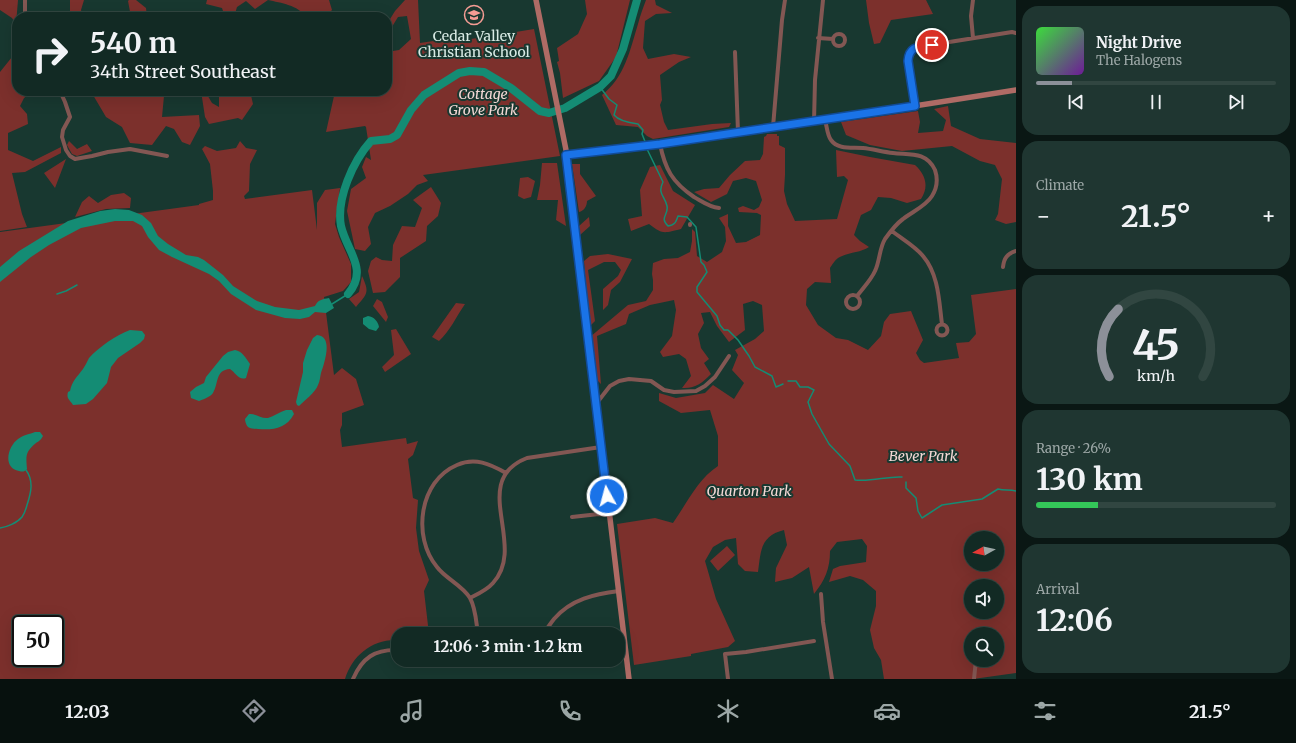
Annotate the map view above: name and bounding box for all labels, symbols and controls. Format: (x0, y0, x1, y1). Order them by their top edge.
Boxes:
school or university icon: Cedar Valley Christian School (463, 4, 485, 26)
text: 540 m (90, 25, 177, 61)
place label: Cedar Valley Christian School (418, 27, 531, 61)
icon: right (24, 28, 76, 80)
pin (915, 28, 949, 62)
text: Night Drive (1096, 33, 1181, 52)
icon: arrive (921, 34, 943, 56)
text: The Halogens (1096, 52, 1182, 69)
text: 34th Street Southeast (90, 60, 276, 83)
park label: Cottage Grove Park (448, 85, 518, 119)
icon: previous (1065, 91, 1087, 113)
icon: pause (1145, 91, 1167, 113)
icon: next (1225, 91, 1247, 113)
text: Climate (1036, 177, 1084, 194)
text: 21.5° (1121, 197, 1191, 235)
text: − (1036, 202, 1051, 230)
text: + (1261, 202, 1276, 230)
text: 45 (1132, 319, 1180, 371)
text: km/h (1137, 367, 1175, 385)
text: Range · 26% (1036, 440, 1111, 457)
park label: Bever Park (889, 447, 958, 465)
text: 130 km (1036, 460, 1143, 498)
position arrow (586, 475, 628, 517)
park label: Quarton Park (706, 482, 792, 500)
north arrow (964, 531, 1004, 571)
map controls (964, 531, 1004, 667)
button: sound (964, 579, 1004, 619)
text: Arrival (1036, 581, 1079, 598)
text: 12:06 (1036, 601, 1113, 639)
speed limit sign: 50 (12, 615, 64, 667)
button: search (964, 627, 1004, 667)
text: 12:06 · 3 min · 1.2 km (434, 637, 582, 656)
icon: directions (240, 697, 268, 725)
icon: music (398, 697, 426, 725)
icon: phone (556, 697, 584, 725)
icon: climate (714, 697, 742, 725)
icon: car (873, 697, 901, 725)
icon: filters (1031, 697, 1059, 725)
text: 12:03 (65, 700, 110, 723)
text: 21.5° (1189, 700, 1231, 723)

